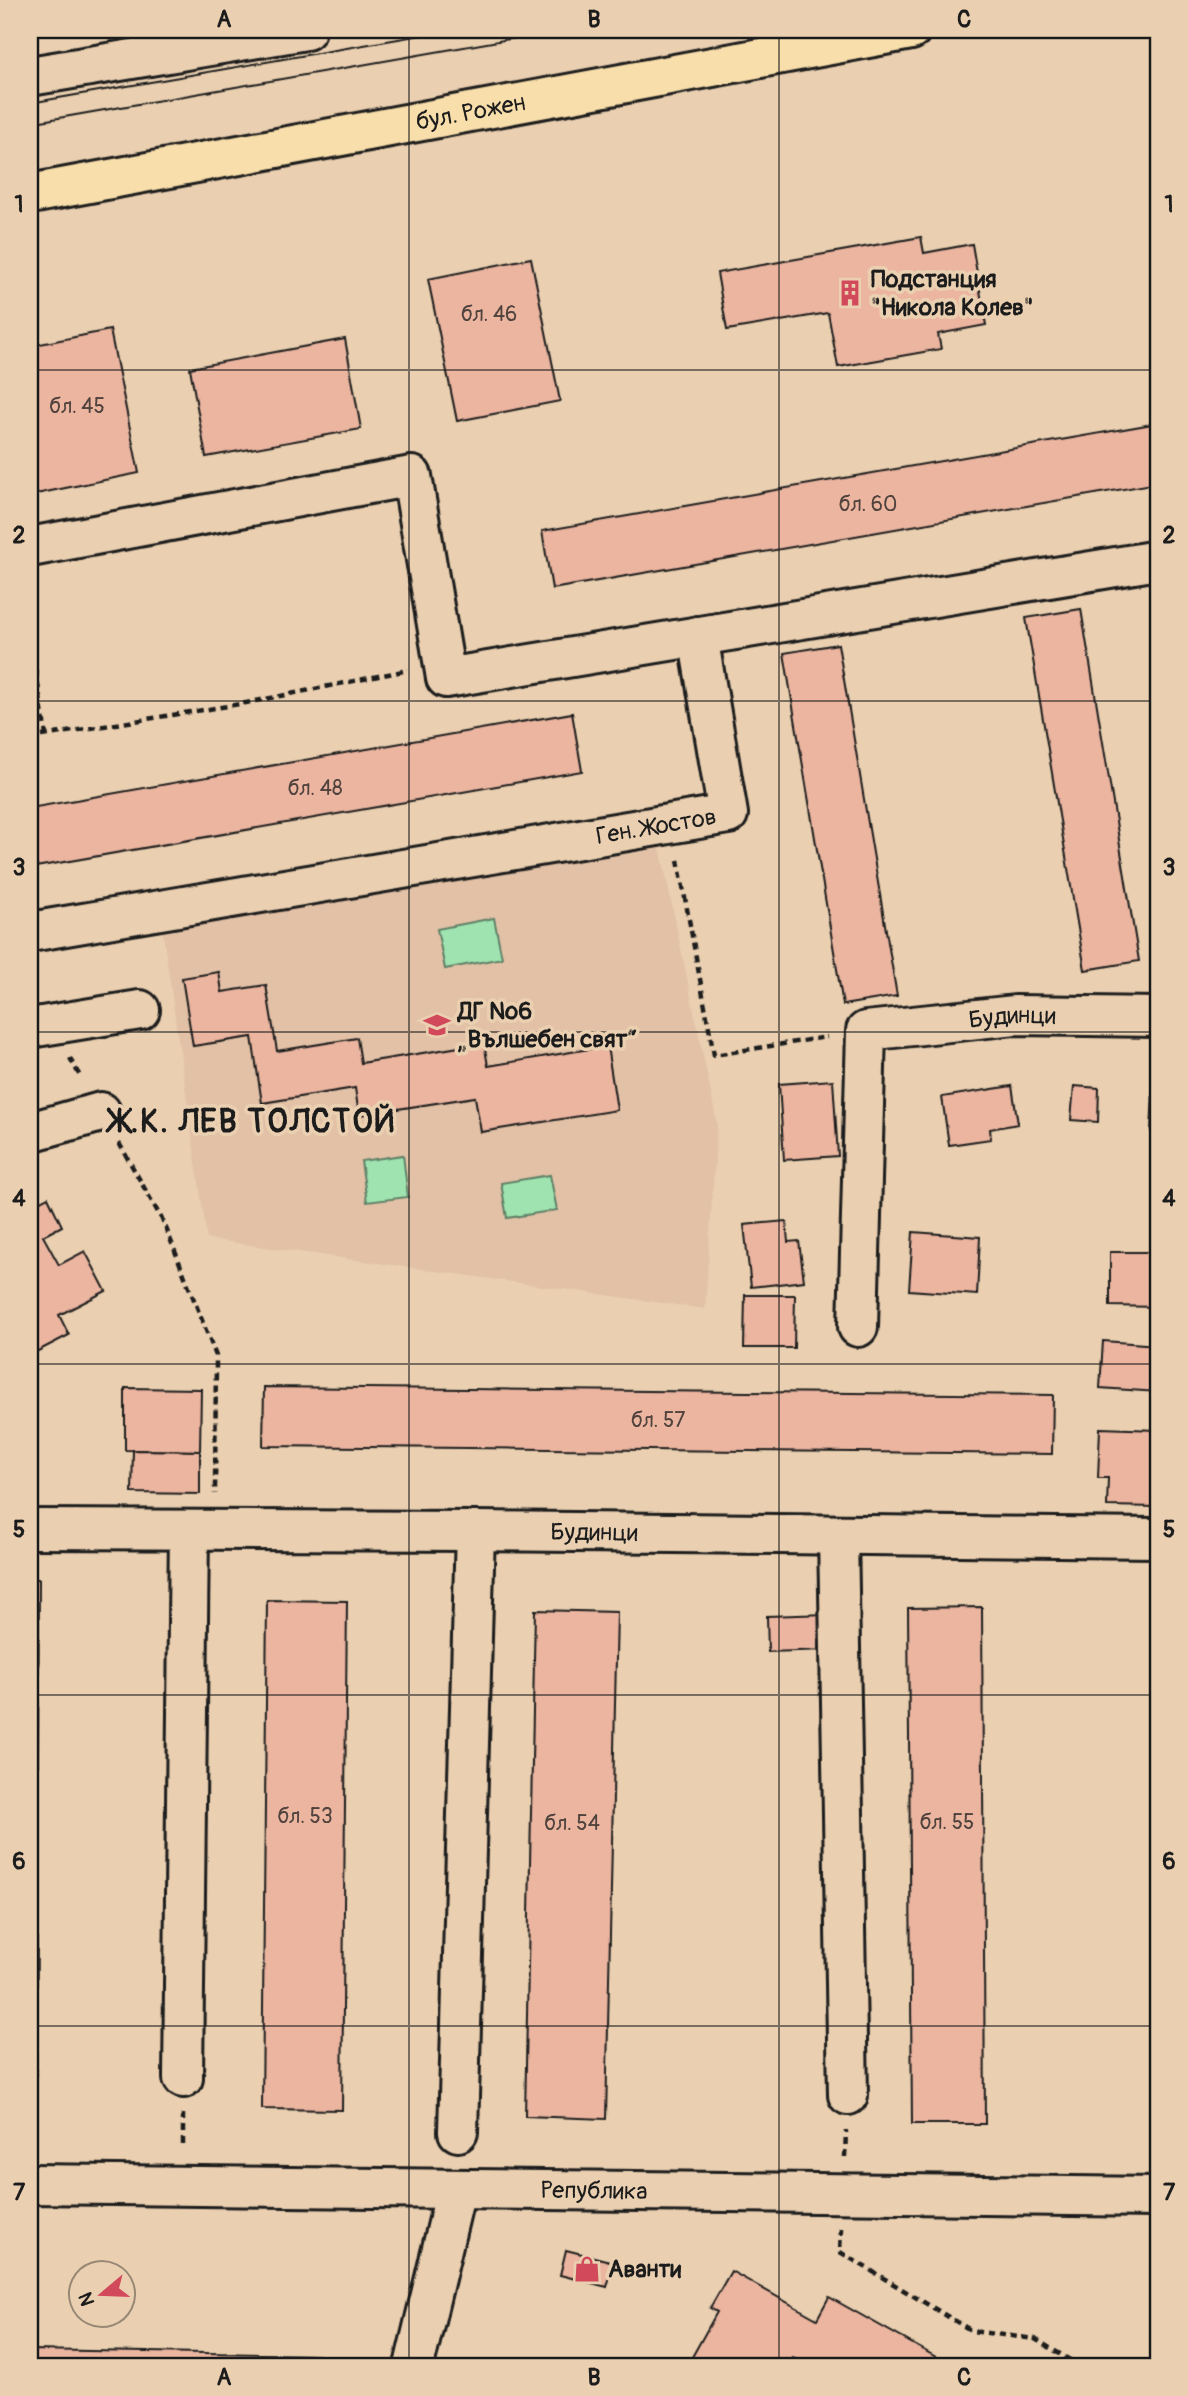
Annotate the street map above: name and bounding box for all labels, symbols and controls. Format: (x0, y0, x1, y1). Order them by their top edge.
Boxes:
text: A (217, 5, 232, 34)
text: B (587, 5, 601, 34)
text: C (957, 5, 971, 34)
street label: бул. Рожен (413, 88, 528, 137)
text: 1 (15, 190, 24, 219)
text: 1 (1165, 190, 1174, 219)
place label: Подстанция "Никола Колев" (871, 265, 1034, 322)
building icon: Подстанция "Никола Колев" (835, 278, 865, 308)
house number: бл. 46 (461, 301, 517, 328)
house number: бл. 45 (49, 393, 105, 420)
house number: бл. 60 (839, 491, 897, 518)
text: 2 (13, 521, 26, 550)
text: 2 (1163, 521, 1176, 550)
house number: бл. 48 (287, 775, 343, 802)
street label: Ген. Жостов (594, 802, 719, 851)
text: 3 (13, 853, 25, 882)
text: 3 (1163, 853, 1175, 882)
place label: ДГ №6 „Вълшебен свят“ (456, 997, 637, 1054)
street label: Будинци (967, 1001, 1056, 1035)
school or university icon: ДГ №6 „Вълшебен свят“ (422, 1010, 452, 1040)
district label: Ж.К. ЛЕВ ТОЛСТОЙ (105, 1102, 396, 1142)
text: 4 (12, 1184, 26, 1213)
text: 4 (1162, 1184, 1176, 1213)
house number: бл. 57 (631, 1407, 685, 1434)
text: 5 (13, 1515, 25, 1544)
text: 5 (1163, 1515, 1175, 1544)
street label: Будинци (550, 1518, 638, 1548)
house number: бл. 53 (277, 1803, 333, 1830)
house number: бл. 55 (919, 1809, 975, 1836)
house number: бл. 54 (544, 1810, 600, 1837)
text: 6 (12, 1847, 26, 1876)
text: 6 (1162, 1847, 1176, 1876)
street label: Република (540, 2176, 648, 2206)
text: 7 (13, 2178, 26, 2207)
text: 7 (1163, 2178, 1176, 2207)
shop icon: Аванти (572, 2254, 602, 2284)
place label: Аванти (608, 2255, 682, 2284)
north arrow (66, 2260, 136, 2330)
text: N (73, 2289, 100, 2309)
text: A (217, 2363, 232, 2392)
text: B (587, 2363, 601, 2392)
text: C (957, 2363, 971, 2392)

